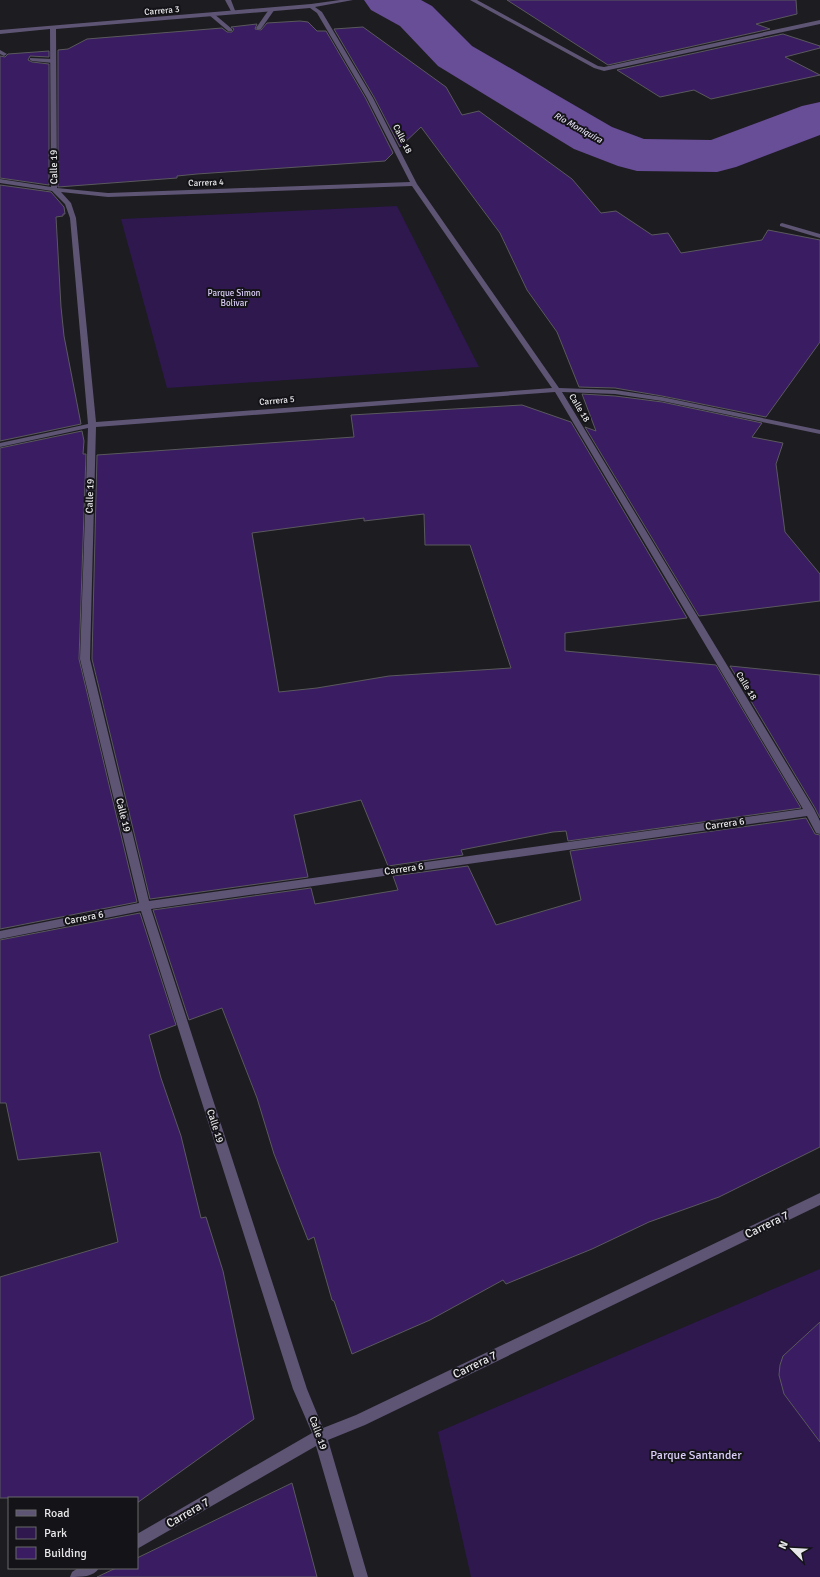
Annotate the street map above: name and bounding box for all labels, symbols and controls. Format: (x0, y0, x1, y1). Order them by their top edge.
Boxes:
street label: Carrera 3 (144, 4, 180, 18)
water label: Río Moniquira (552, 110, 605, 146)
street label: Calle 18 (390, 123, 414, 156)
street label: Calle 19 (48, 150, 60, 184)
street label: Carrera 4 (188, 177, 224, 189)
park label: Parque Simon Bolivar (207, 288, 261, 309)
street label: Calle 18 (566, 392, 592, 424)
street label: Carrera 5 (259, 394, 295, 408)
street label: Calle 19 (83, 478, 97, 514)
street label: Calle 18 (733, 670, 759, 702)
street label: Calle 19 (113, 797, 133, 833)
street label: Carrera 6 (705, 815, 745, 833)
street label: Carrera 6 (384, 860, 424, 878)
street label: Carrera 6 (63, 908, 105, 928)
street label: Calle 19 (204, 1108, 226, 1144)
street label: Carrera 7 (742, 1208, 792, 1242)
street label: Carrera 7 (450, 1348, 500, 1382)
street label: Calle 19 (306, 1415, 330, 1451)
park label: Parque Santander (650, 1448, 742, 1463)
street label: Carrera 7 (164, 1495, 212, 1531)
legend (8, 1497, 138, 1569)
text: Road (44, 1506, 70, 1521)
text: Park (44, 1526, 67, 1541)
north arrow (772, 1529, 812, 1569)
text: N (776, 1539, 791, 1551)
text: Building (44, 1546, 87, 1561)

